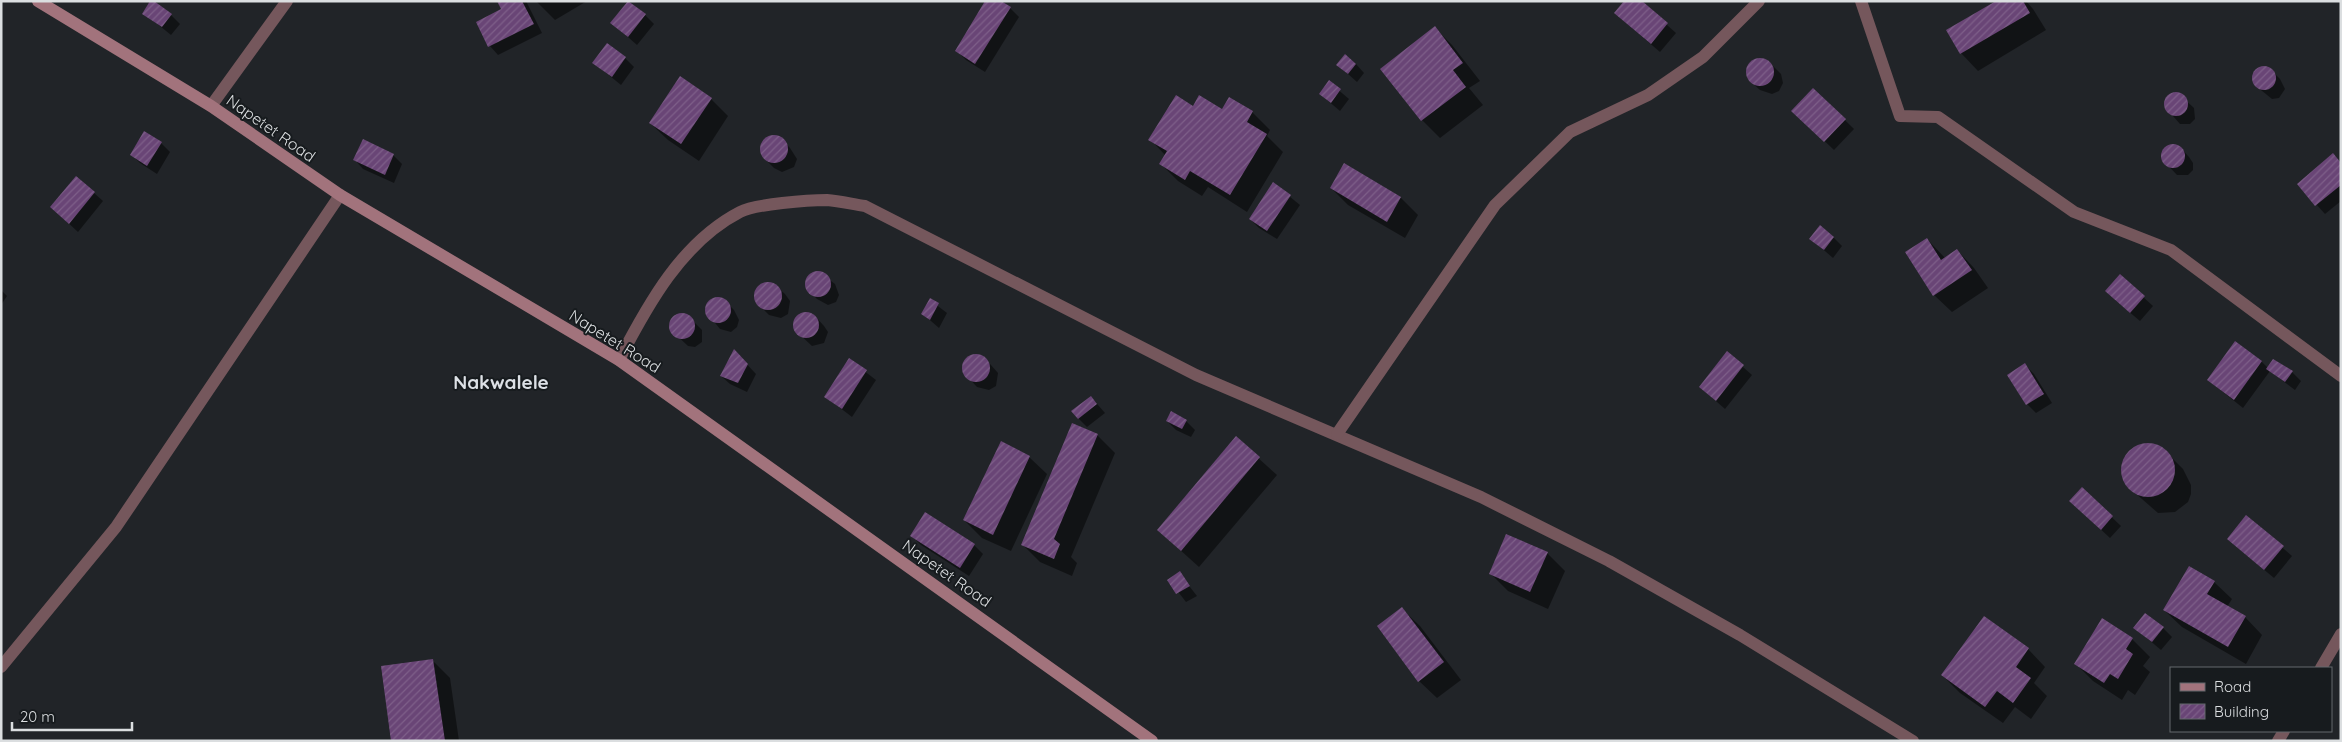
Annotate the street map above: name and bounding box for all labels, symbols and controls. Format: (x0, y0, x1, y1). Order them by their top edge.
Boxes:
street label: Napetet Road (223, 90, 319, 166)
street label: Napetet Road (566, 305, 664, 377)
district label: Nakwalele (453, 370, 549, 394)
street label: Napetet Road (899, 535, 995, 611)
legend (2170, 667, 2332, 732)
text: Road (2214, 677, 2251, 696)
scale bar (12, 700, 132, 732)
text: Building (2214, 702, 2269, 721)
text: 20 m (20, 707, 55, 726)

